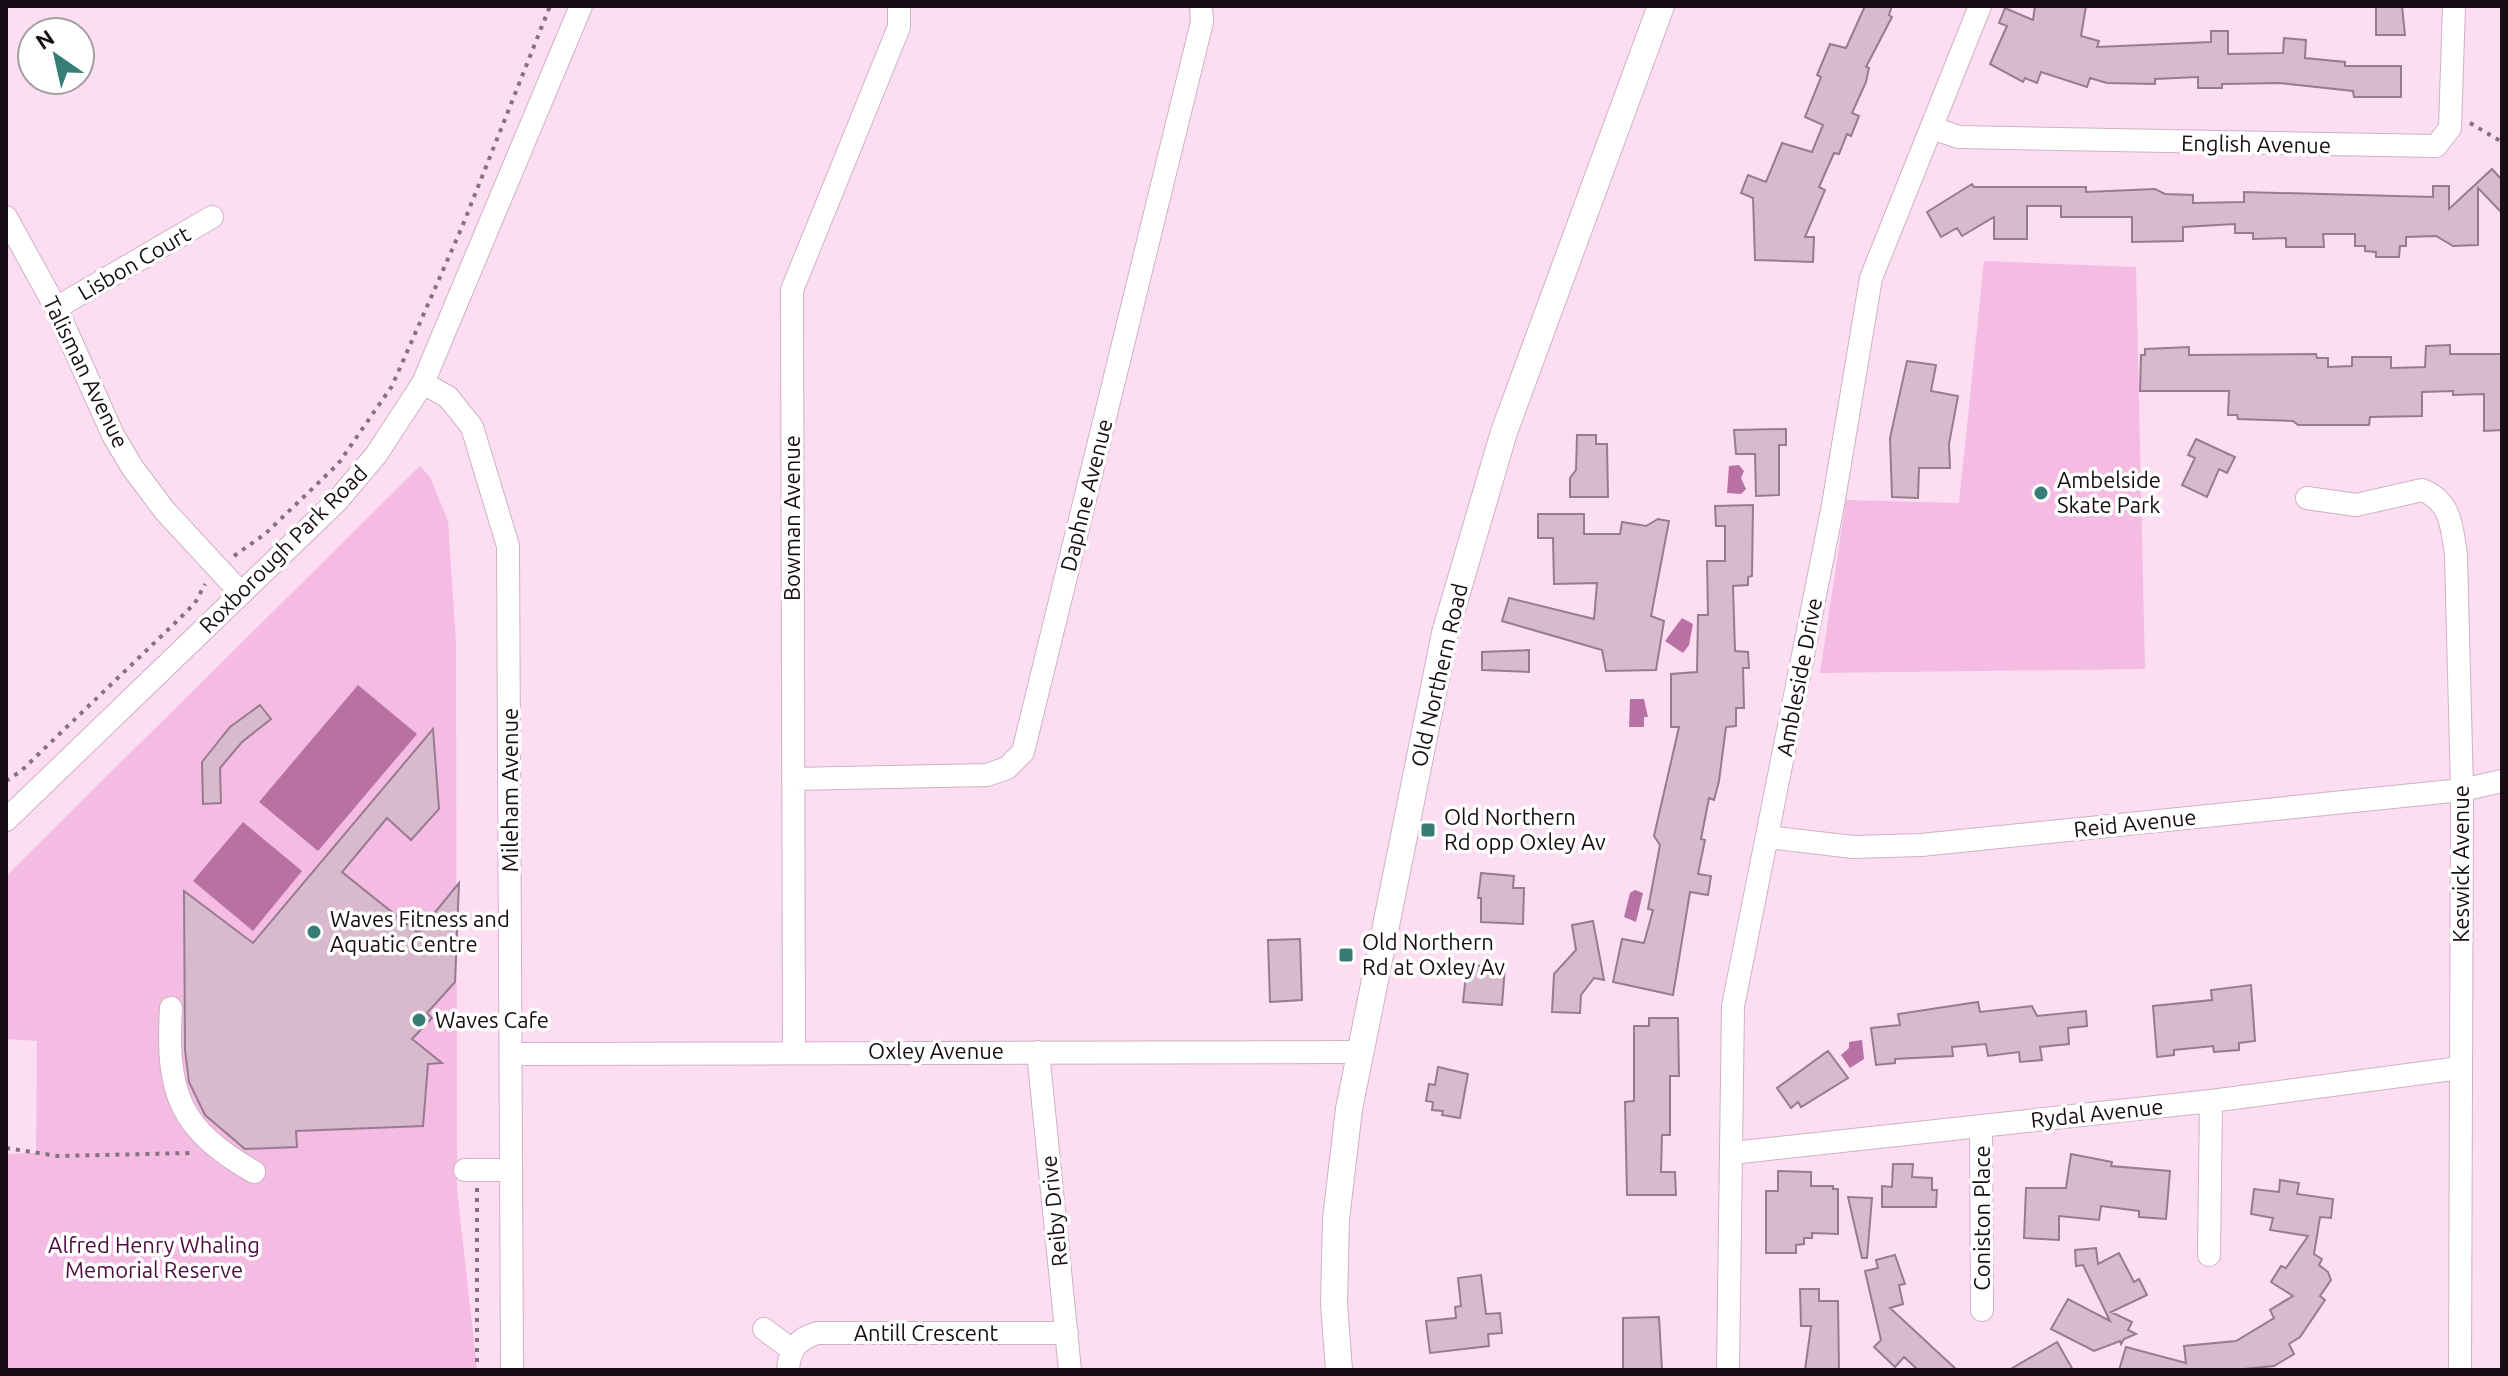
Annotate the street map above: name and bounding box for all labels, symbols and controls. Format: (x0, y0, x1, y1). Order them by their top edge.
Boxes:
north arrow (16, 16, 96, 96)
text: N (31, 24, 58, 54)
street label: English Avenue (2181, 130, 2331, 157)
street label: Lisbon Court (73, 220, 195, 305)
street label: Talisman Avenue (39, 292, 134, 452)
street label: Daphne Avenue (1054, 416, 1117, 574)
street label: Bowman Avenue (779, 435, 804, 601)
street label: Roxborough Park Road (194, 460, 372, 638)
place label: Ambelside Skate Park (2057, 467, 2161, 517)
marker: Ambelside Skate Park (2032, 484, 2050, 502)
street label: Old Northern Road (1405, 581, 1472, 769)
street label: Ambleside Drive (1771, 595, 1826, 758)
street label: Mileham Avenue (497, 708, 522, 872)
street label: Keswick Avenue (2448, 785, 2473, 943)
place label: Old Northern Rd opp Oxley Av (1444, 804, 1606, 854)
street label: Reid Avenue (2072, 804, 2198, 841)
marker: Old Northern Rd opp Oxley Av (1419, 821, 1437, 839)
place label: Waves Fitness and Aquatic Centre (330, 906, 510, 956)
marker: Waves Fitness and Aquatic Centre (305, 923, 323, 941)
place label: Old Northern Rd at Oxley Av (1362, 929, 1505, 979)
marker: Old Northern Rd at Oxley Av (1337, 946, 1355, 964)
place label: Waves Cafe (435, 1007, 549, 1032)
marker: Waves Cafe (410, 1011, 428, 1029)
street label: Oxley Avenue (868, 1038, 1004, 1063)
street label: Rydal Avenue (2029, 1093, 2165, 1132)
street label: Coniston Place (1969, 1145, 1994, 1291)
street label: Reiby Drive (1035, 1154, 1072, 1268)
park label: Alfred Henry Whaling Memorial Reserve (48, 1232, 260, 1282)
street label: Antill Crescent (854, 1320, 999, 1345)

